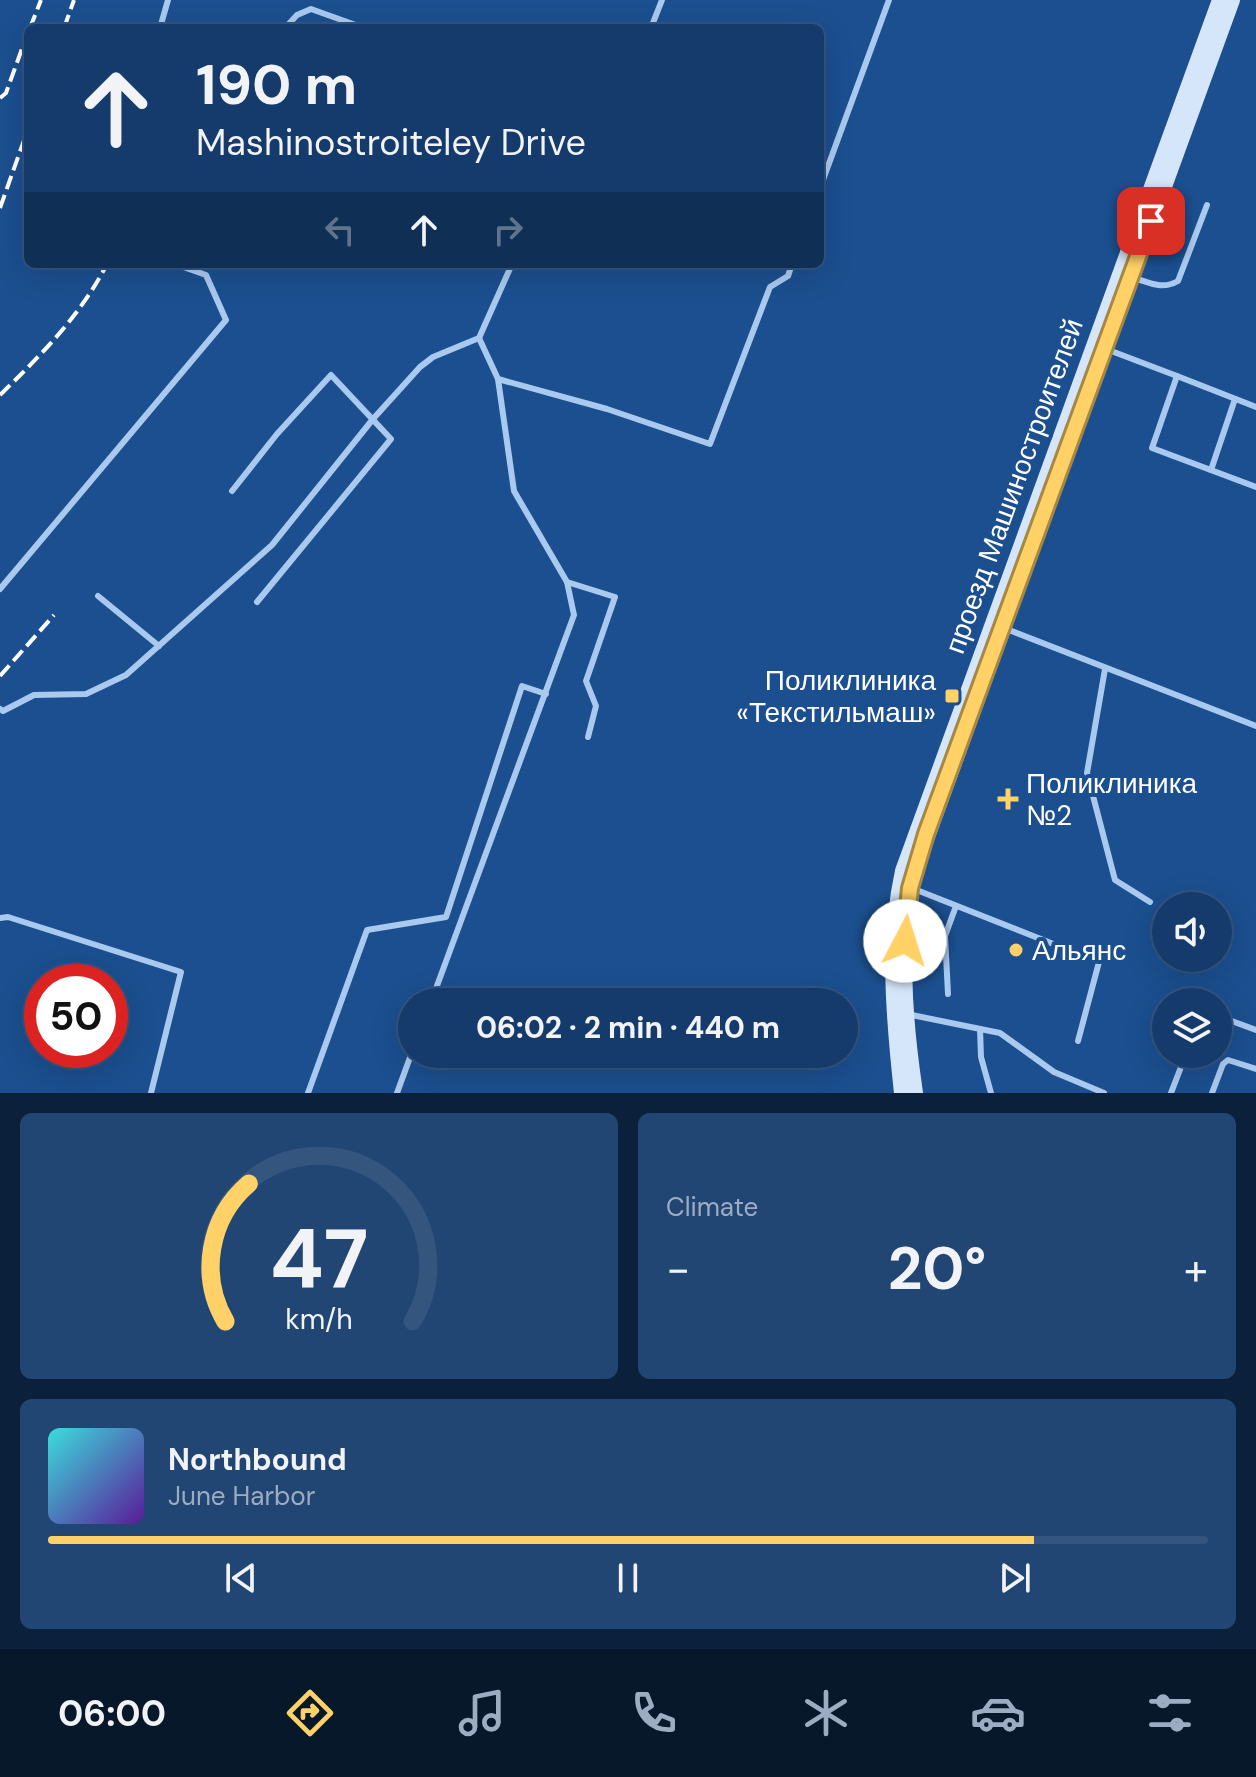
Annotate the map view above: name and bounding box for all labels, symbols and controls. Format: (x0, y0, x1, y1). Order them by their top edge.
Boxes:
text: 190 m (196, 48, 357, 121)
icon: ahead (64, 56, 168, 160)
text: Mashinostroiteley Drive (196, 119, 586, 166)
pin (1117, 187, 1185, 255)
icon: arrive (1129, 199, 1173, 243)
icon: left (318, 208, 362, 252)
icon: ahead (402, 208, 446, 252)
icon: right (486, 208, 530, 252)
street label: проезд Машиностроителей (936, 313, 1092, 659)
place label: Поликлиника «Текстильмаш» (736, 662, 936, 731)
marker: Поликлиника «Текстильмаш» (943, 687, 961, 705)
place label: Поликлиника №2 (1026, 765, 1198, 834)
marker: Поликлиника №2 (997, 788, 1019, 810)
map controls (1152, 892, 1232, 1068)
button: sound (1152, 892, 1232, 972)
position arrow (863, 899, 947, 983)
place label: Альянс (1032, 932, 1126, 969)
marker: Альянс (1007, 941, 1025, 959)
speed limit sign: 50 (24, 964, 128, 1068)
button: layers (1152, 988, 1232, 1068)
text: 06:02 · 2 min · 440 m (476, 1008, 780, 1047)
text: Climate (666, 1190, 758, 1224)
text: 47 (270, 1205, 368, 1314)
text: 20° (888, 1229, 986, 1308)
text: − (666, 1240, 690, 1298)
text: + (1184, 1240, 1208, 1298)
text: km/h (285, 1301, 353, 1338)
text: Northbound (168, 1440, 347, 1479)
text: June Harbor (168, 1479, 315, 1513)
icon: previous (219, 1556, 263, 1600)
icon: pause (606, 1556, 650, 1600)
icon: next (993, 1556, 1037, 1600)
icon: directions (282, 1685, 338, 1741)
icon: music (454, 1685, 510, 1741)
icon: phone (626, 1685, 682, 1741)
icon: climate (798, 1685, 854, 1741)
icon: car (970, 1685, 1026, 1741)
icon: filters (1142, 1685, 1198, 1741)
text: 06:00 (58, 1690, 166, 1737)

